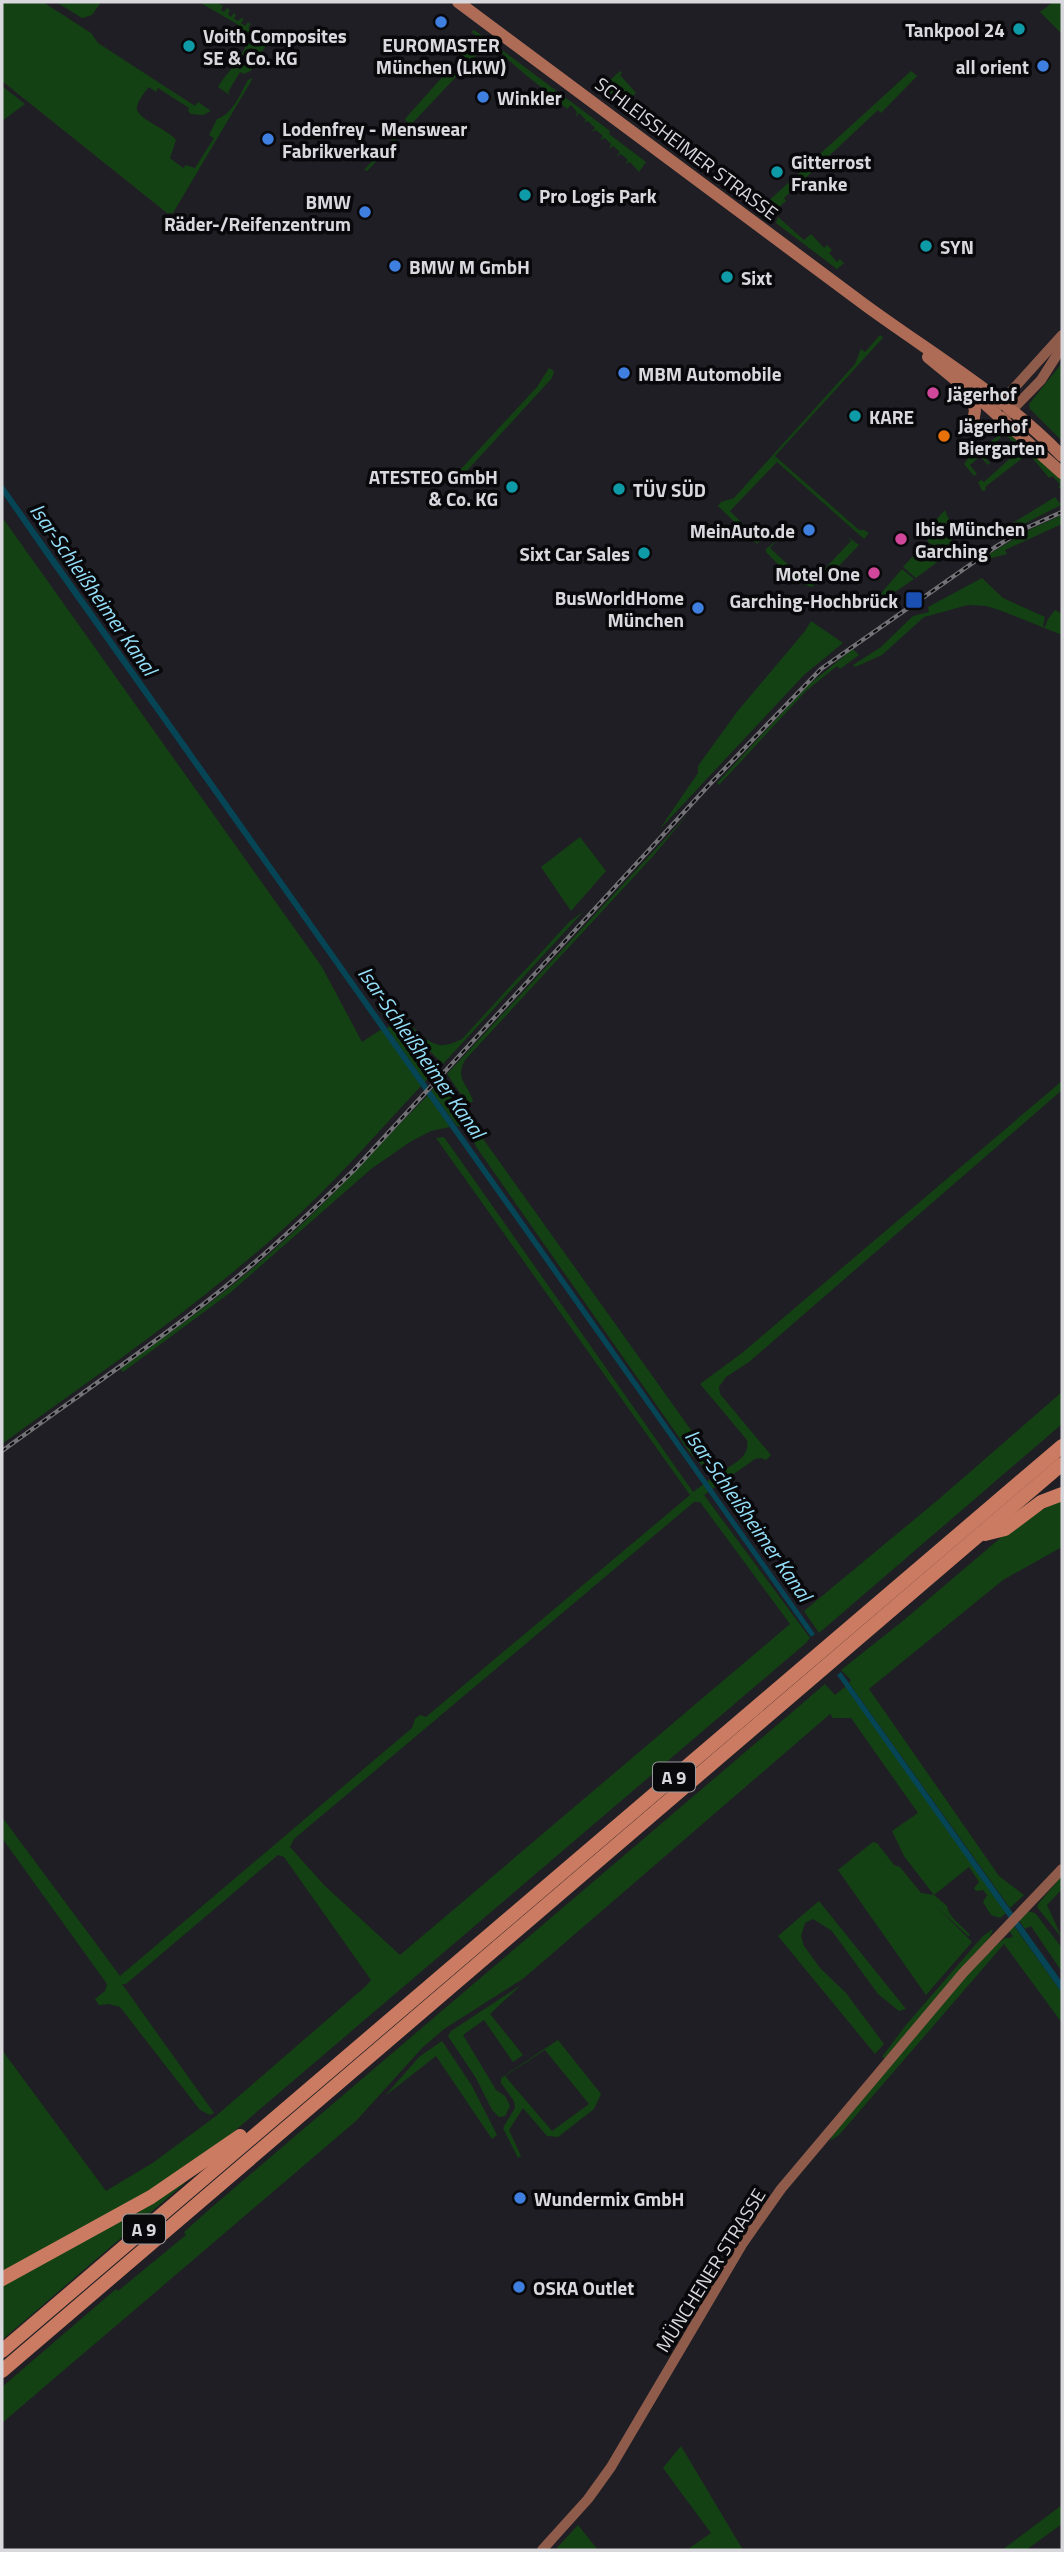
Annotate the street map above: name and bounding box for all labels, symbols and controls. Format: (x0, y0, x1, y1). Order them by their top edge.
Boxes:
marker: EUROMASTER München (LKW) (433, 14, 449, 30)
place label: Tankpool 24 (905, 15, 1005, 44)
place label: Voith Composites SE & Co. KG (203, 21, 347, 72)
marker: Tankpool 24 (1011, 21, 1027, 37)
place label: EUROMASTER München (LKW) (376, 30, 506, 81)
marker: Voith Composites SE & Co. KG (181, 38, 197, 54)
place label: all orient (956, 52, 1029, 81)
marker: all orient (1035, 58, 1051, 74)
street label: SCHLEISSHEIMER STRASSE (589, 69, 785, 227)
place label: Winkler (497, 83, 562, 112)
marker: Winkler (475, 89, 491, 105)
place label: Lodenfrey - Menswear Fabrikverkauf (282, 114, 467, 165)
marker: Lodenfrey - Menswear Fabrikverkauf (260, 131, 276, 147)
place label: Gitterrost Franke (791, 147, 871, 198)
marker: Gitterrost Franke (769, 164, 785, 180)
place label: Pro Logis Park (539, 181, 657, 210)
place label: BMW Räder-/Reifenzentrum (164, 187, 351, 238)
marker: Pro Logis Park (517, 187, 533, 203)
marker: BMW Räder-/Reifenzentrum (357, 204, 373, 220)
place label: SYN (940, 232, 974, 261)
marker: SYN (918, 238, 934, 254)
place label: BMW M GmbH (409, 252, 530, 281)
marker: BMW M GmbH (387, 258, 403, 274)
place label: Sixt (741, 263, 772, 292)
marker: Sixt (719, 269, 735, 285)
place label: MBM Automobile (638, 359, 782, 388)
marker: MBM Automobile (616, 365, 632, 381)
place label: Jägerhof (947, 379, 1017, 408)
marker: Jägerhof (925, 385, 941, 401)
place label: KARE (869, 402, 914, 431)
marker: KARE (847, 408, 863, 424)
place label: Jägerhof Biergarten (958, 411, 1045, 462)
marker: Jägerhof Biergarten (936, 428, 952, 444)
place label: ATESTEO GmbH & Co. KG (369, 462, 498, 513)
place label: TÜV SÜD (633, 475, 706, 504)
marker: ATESTEO GmbH & Co. KG (504, 479, 520, 495)
marker: TÜV SÜD (611, 481, 627, 497)
water label: Isar-Schleißheimer Kanal (22, 496, 167, 684)
place label: Ibis München Garching (915, 514, 1025, 565)
place label: MeinAuto.de (690, 516, 795, 545)
marker: MeinAuto.de (801, 522, 817, 538)
marker: Ibis München Garching (893, 531, 909, 547)
place label: Sixt Car Sales (520, 539, 630, 568)
marker: Sixt Car Sales (636, 545, 652, 561)
place label: Motel One (775, 559, 860, 588)
marker: Motel One (866, 565, 882, 581)
place label: BusWorldHome München (555, 583, 684, 634)
place label: Garching-Hochbrück (730, 586, 898, 615)
marker: Garching-Hochbrück (904, 590, 924, 610)
marker: BusWorldHome München (690, 600, 706, 616)
water label: Isar-Schleißheimer Kanal (350, 959, 495, 1147)
water label: Isar-Schleißheimer Kanal (677, 1422, 822, 1610)
road number: A 9 (653, 1762, 695, 1792)
street label: MÜNCHENER STRASSE (648, 2183, 772, 2357)
place label: Wundermix GmbH (534, 2184, 684, 2213)
marker: Wundermix GmbH (512, 2190, 528, 2206)
road number: A 9 (123, 2214, 165, 2244)
place label: OSKA Outlet (533, 2273, 634, 2302)
marker: OSKA Outlet (511, 2279, 527, 2295)

